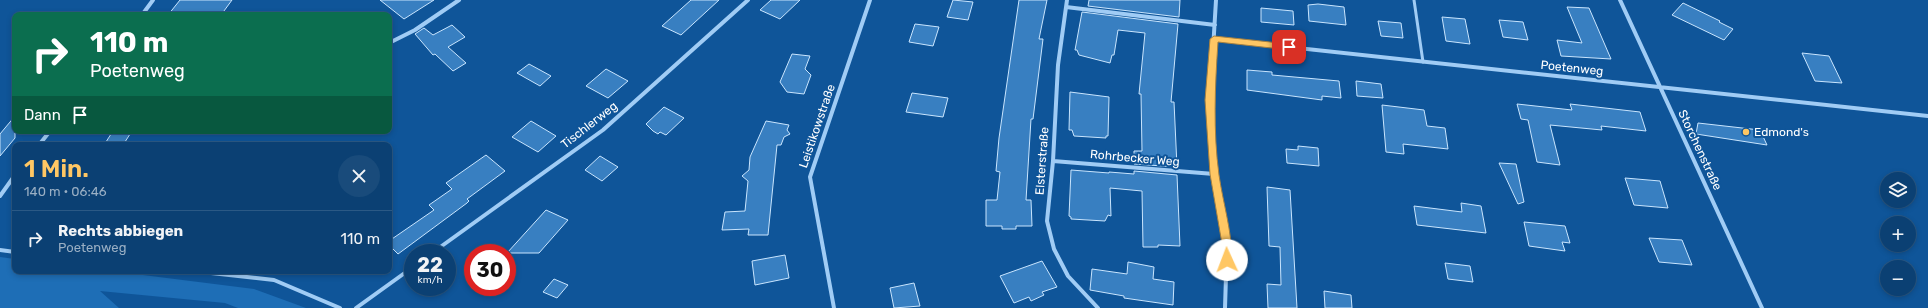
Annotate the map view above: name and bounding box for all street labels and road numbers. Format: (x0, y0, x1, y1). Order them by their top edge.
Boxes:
street label: Poetenweg (1540, 58, 1604, 78)
street label: Leistikowstraße (796, 82, 838, 170)
street label: Tischlerweg (558, 99, 620, 151)
street label: Storchenstraße (1675, 108, 1725, 193)
street label: Elsterstraße (1033, 126, 1051, 195)
street label: Rohrbecker Weg (1090, 147, 1180, 169)

